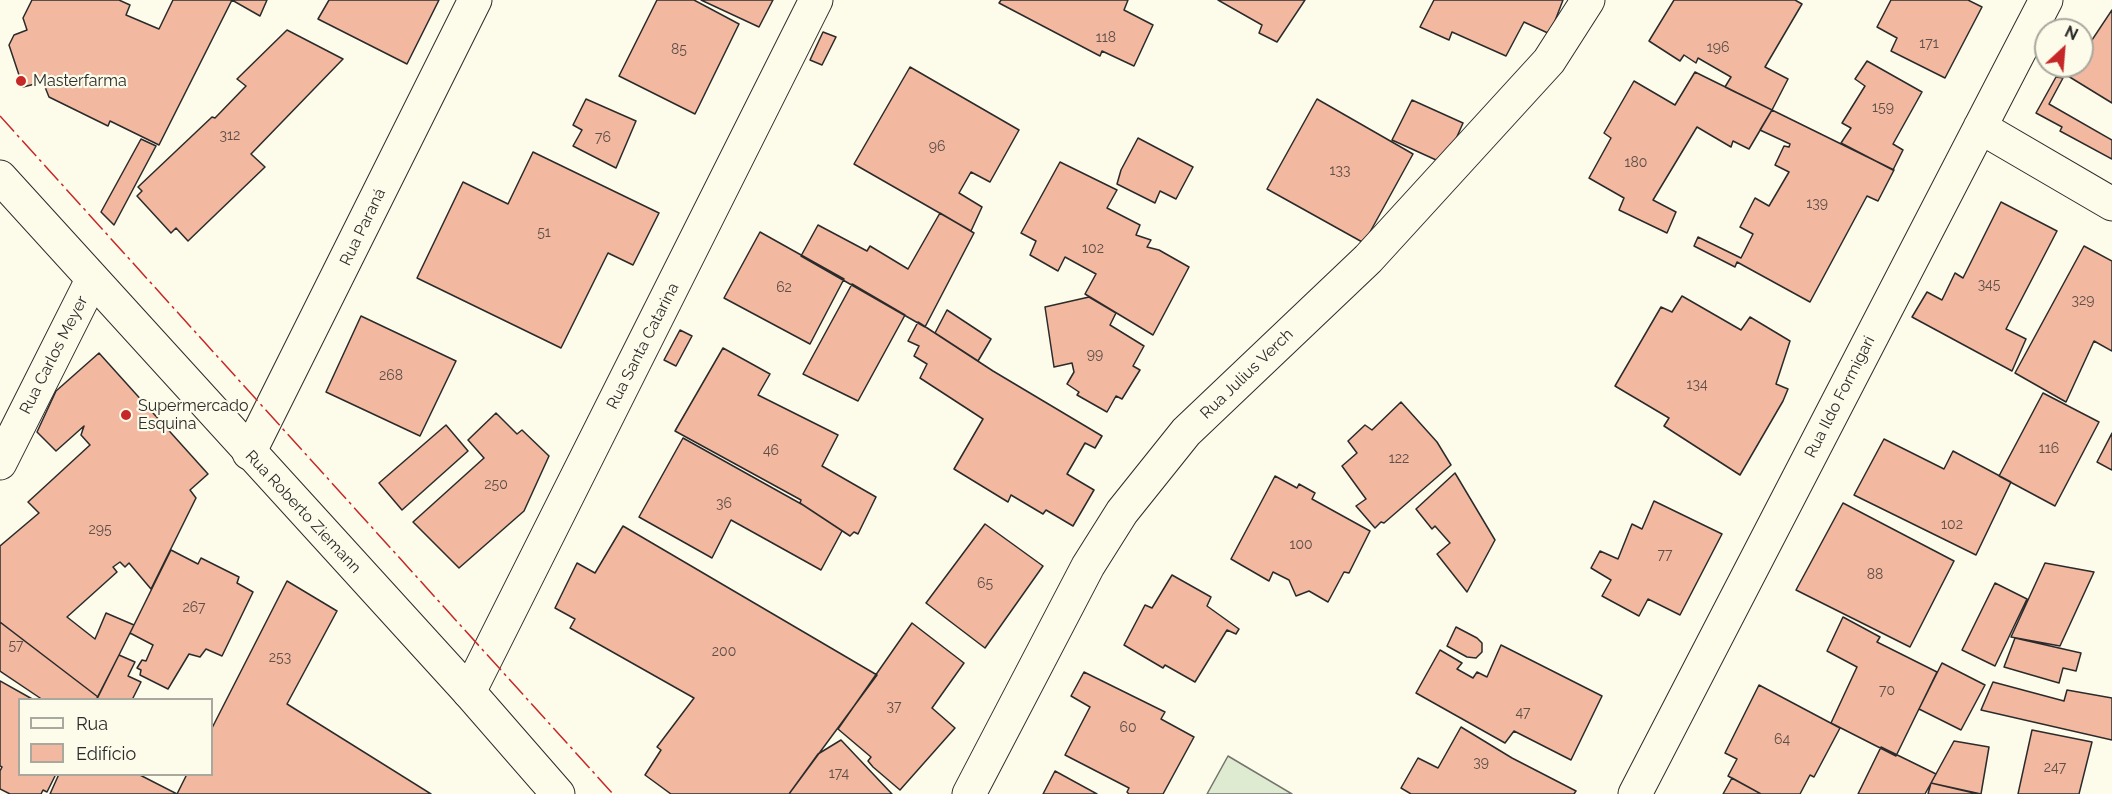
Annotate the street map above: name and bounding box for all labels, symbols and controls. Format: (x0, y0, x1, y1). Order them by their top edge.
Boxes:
north arrow (2034, 18, 2094, 78)
text: N (2062, 22, 2081, 44)
house number: 118 (1096, 30, 1116, 46)
house number: 171 (1919, 36, 1939, 52)
house number: 196 (1707, 40, 1729, 56)
house number: 85 (671, 42, 687, 58)
place label: Masterfarma (33, 71, 127, 91)
marker: Masterfarma (14, 74, 28, 88)
house number: 159 (1872, 100, 1894, 116)
house number: 312 (220, 128, 240, 144)
house number: 76 (595, 130, 611, 146)
house number: 96 (929, 139, 945, 155)
house number: 180 (1625, 155, 1647, 171)
house number: 133 (1330, 163, 1350, 179)
street label: Rua Paraná (336, 185, 390, 269)
house number: 139 (1806, 196, 1828, 212)
house number: 51 (537, 225, 551, 241)
house number: 102 (1082, 241, 1104, 257)
house number: 345 (1978, 277, 2000, 293)
street label: Rua Santa Catarina (603, 280, 683, 412)
house number: 62 (776, 280, 792, 296)
street label: Rua Carlos Meyer (16, 293, 92, 417)
house number: 329 (2072, 293, 2094, 309)
street label: Rua Julius Verch (1197, 325, 1297, 423)
street label: Rua Ildo Formigari (1801, 333, 1879, 461)
house number: 99 (1087, 347, 1103, 363)
house number: 268 (379, 368, 403, 384)
house number: 134 (1686, 377, 1708, 393)
place label: Supermercado Esquina (138, 396, 249, 434)
marker: Supermercado Esquina (119, 408, 133, 422)
house number: 116 (2039, 441, 2059, 457)
house number: 46 (763, 443, 779, 459)
street label: Rua Roberto Ziemann (241, 447, 365, 577)
house number: 122 (1389, 451, 1409, 467)
house number: 250 (484, 477, 508, 493)
house number: 36 (716, 496, 732, 512)
house number: 102 (1941, 517, 1963, 533)
house number: 295 (88, 522, 112, 538)
house number: 100 (1289, 537, 1313, 553)
house number: 77 (1658, 547, 1672, 563)
house number: 88 (1867, 567, 1883, 583)
house number: 65 (977, 576, 993, 592)
house number: 267 (182, 600, 206, 616)
house number: 57 (8, 638, 24, 654)
house number: 200 (712, 644, 736, 660)
house number: 253 (269, 650, 291, 666)
house number: 70 (1879, 683, 1895, 699)
legend (18, 698, 213, 776)
house number: 37 (887, 699, 901, 715)
house number: 47 (1515, 705, 1531, 721)
text: Rua (76, 713, 108, 734)
house number: 60 (1119, 720, 1137, 736)
house number: 64 (1774, 732, 1790, 748)
text: Edifício (76, 743, 136, 764)
house number: 39 (1473, 755, 1489, 771)
house number: 247 (2044, 760, 2066, 776)
house number: 174 (829, 766, 849, 782)

